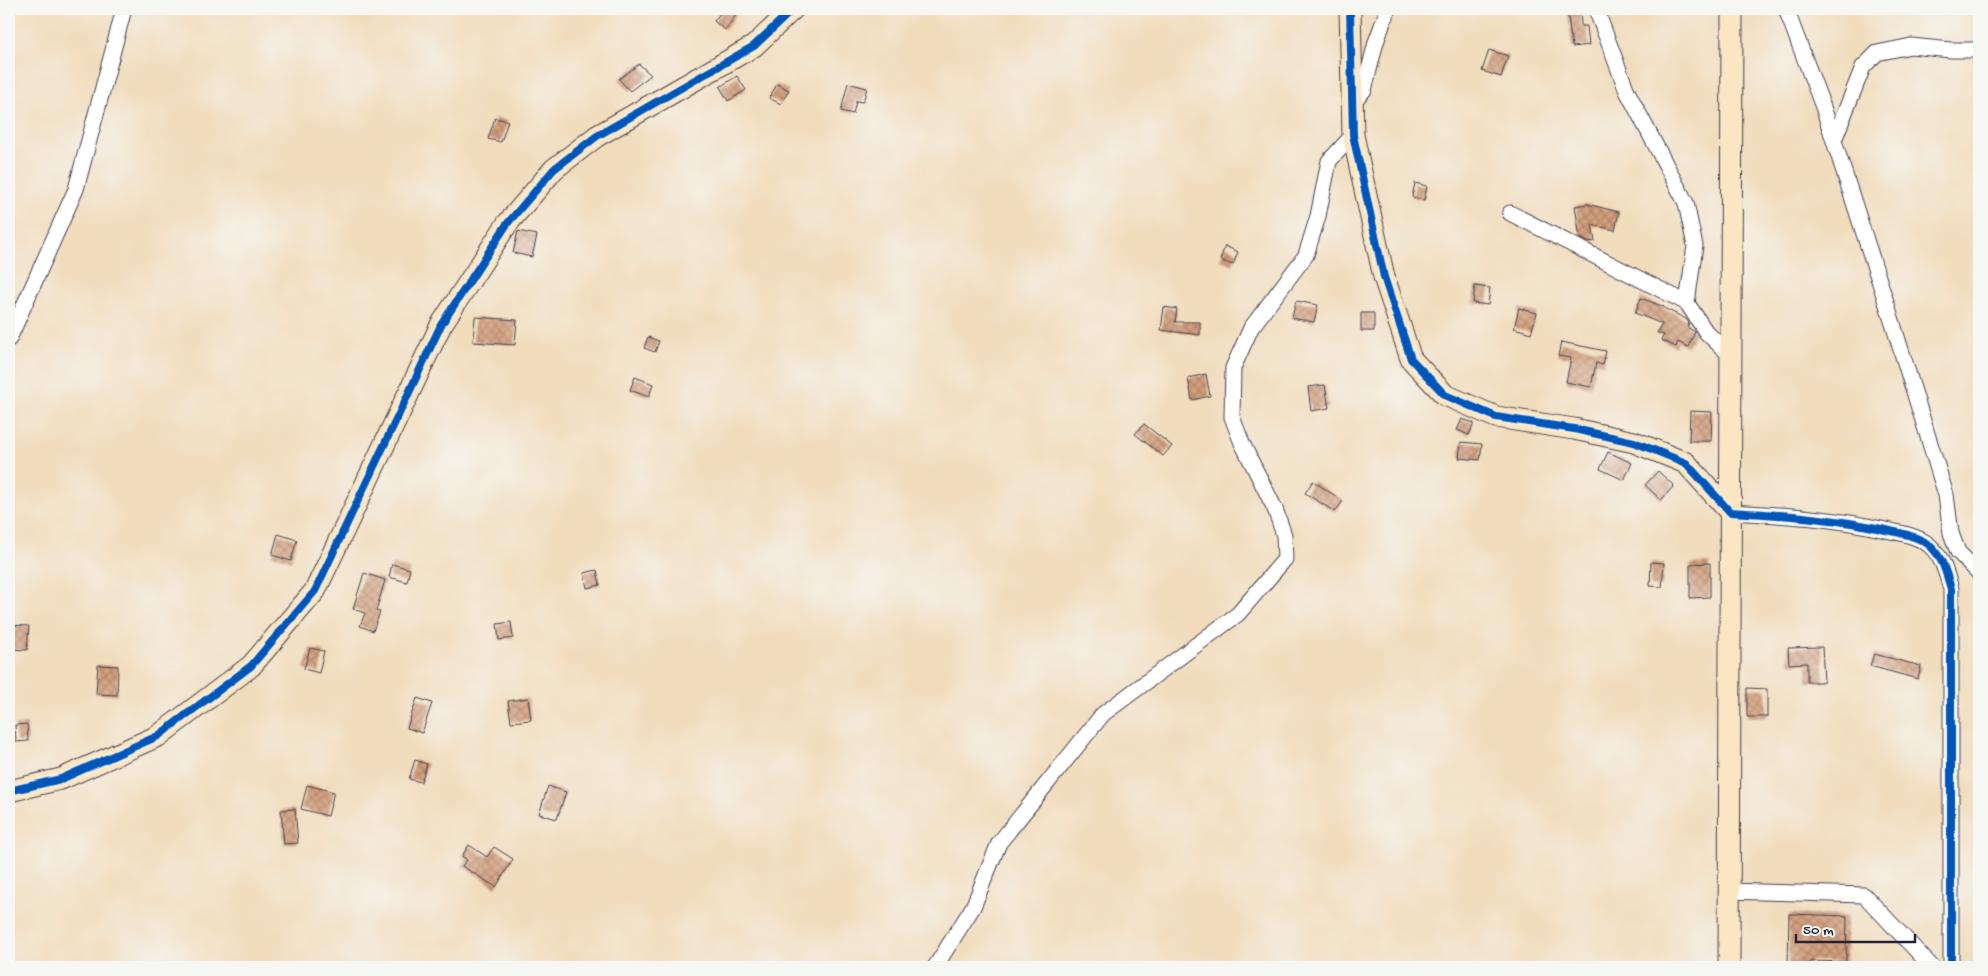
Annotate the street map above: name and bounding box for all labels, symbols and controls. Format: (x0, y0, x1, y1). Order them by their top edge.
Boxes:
scale bar (1796, 911, 1914, 943)
text: 50 m (1803, 922, 1834, 940)

